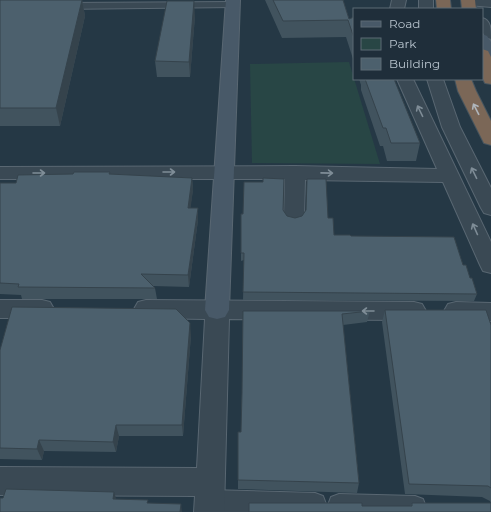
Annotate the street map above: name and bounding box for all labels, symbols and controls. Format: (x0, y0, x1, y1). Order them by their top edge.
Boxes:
legend (353, 8, 483, 80)
text: Road (389, 16, 420, 31)
text: Park (389, 36, 417, 51)
text: Building (389, 56, 440, 71)
one-way arrow (472, 103, 479, 115)
one-way arrow (416, 106, 423, 118)
one-way arrow (470, 167, 477, 179)
one-way arrow (162, 168, 175, 176)
one-way arrow (32, 169, 45, 177)
one-way arrow (320, 169, 333, 177)
one-way arrow (471, 223, 478, 235)
one-way arrow (362, 307, 375, 315)

